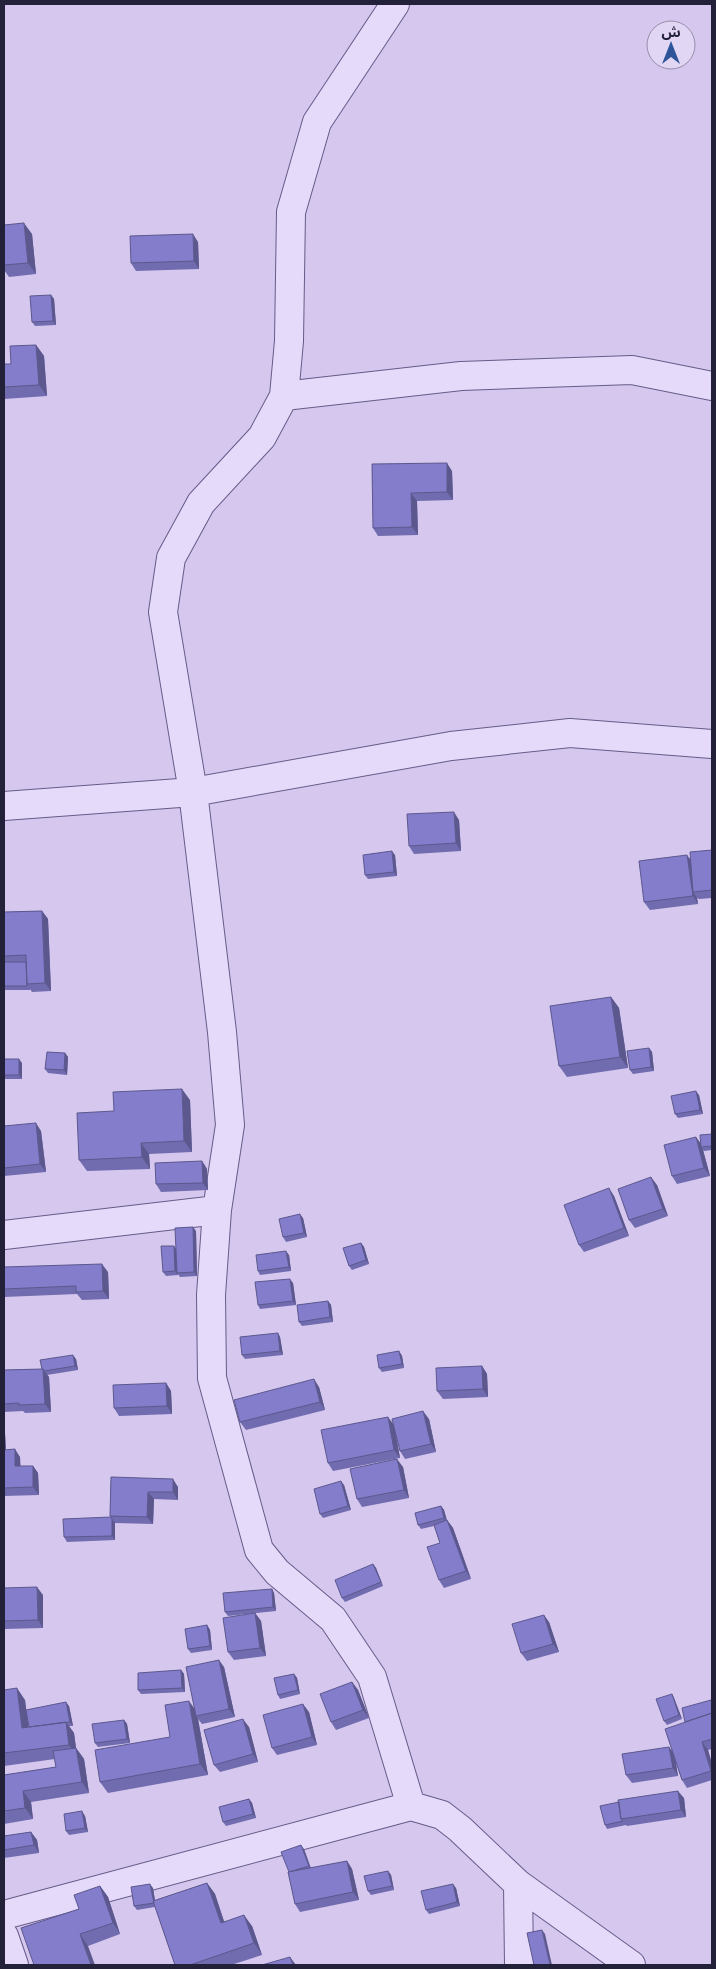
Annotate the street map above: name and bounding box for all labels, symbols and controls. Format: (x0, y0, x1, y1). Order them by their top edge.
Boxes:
north arrow (646, 20, 696, 70)
text: ش (661, 22, 681, 43)

